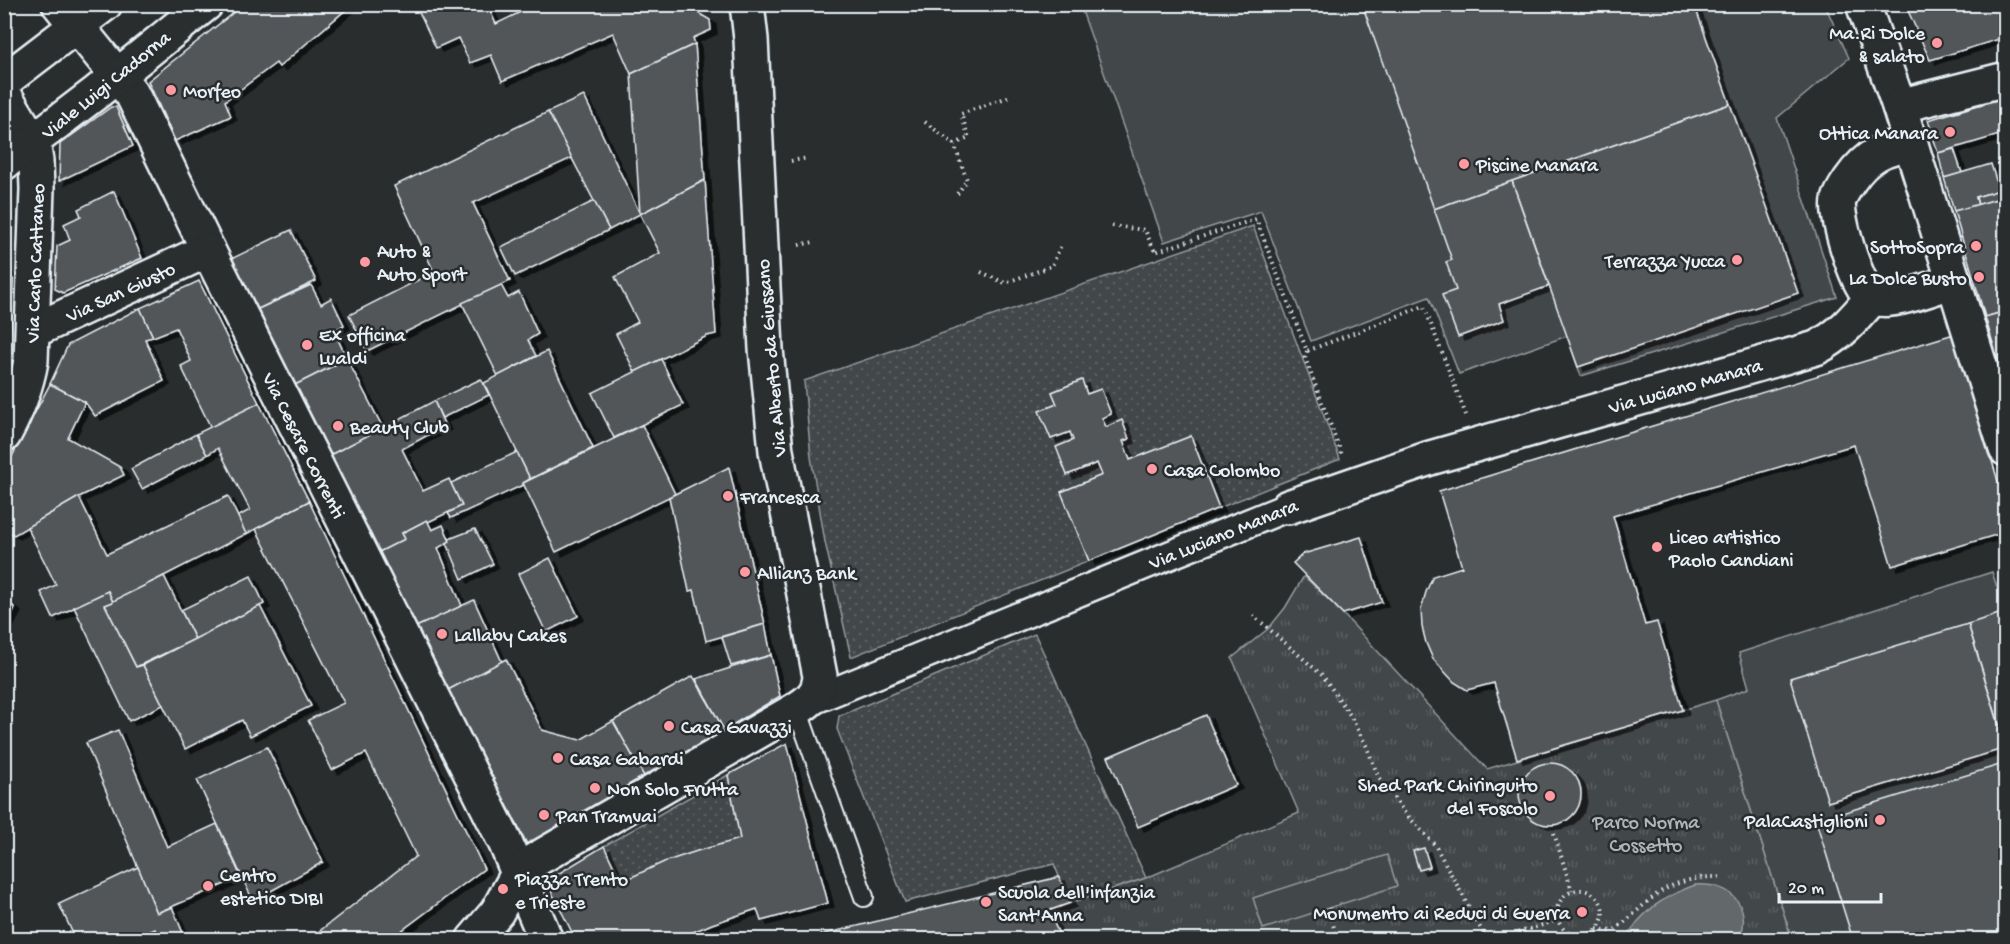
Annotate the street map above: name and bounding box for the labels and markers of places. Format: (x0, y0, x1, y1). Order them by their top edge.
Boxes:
place label: Ma.Ri Dolce & salato (1829, 24, 1926, 70)
marker: Ma.Ri Dolce & salato (1930, 36, 1944, 50)
place label: Morfeo (183, 82, 241, 105)
marker: Morfeo (164, 83, 178, 97)
place label: Ottica Manara (1819, 124, 1939, 147)
marker: Ottica Manara (1943, 125, 1957, 139)
place label: Piscine Manara (1475, 156, 1599, 179)
marker: Piscine Manara (1457, 157, 1471, 171)
place label: SottoSopra (1870, 238, 1965, 261)
marker: SottoSopra (1969, 239, 1983, 253)
place label: Auto & Auto Sport (377, 242, 468, 288)
place label: Terrazza Yucca (1604, 252, 1726, 275)
marker: Terrazza Yucca (1730, 253, 1744, 267)
marker: Auto & Auto Sport (358, 255, 372, 269)
place label: La Dolce Busto (1849, 269, 1967, 292)
marker: La Dolce Busto (1972, 270, 1986, 284)
place label: Ex officina Lualdi (319, 326, 406, 372)
marker: Ex officina Lualdi (300, 338, 314, 352)
place label: Beauty Club (349, 418, 449, 441)
marker: Beauty Club (331, 419, 345, 433)
place label: Casa Colombo (1164, 461, 1280, 484)
marker: Casa Colombo (1145, 462, 1159, 476)
place label: Francesca (739, 488, 821, 511)
marker: Francesca (721, 489, 735, 503)
place label: Liceo artistico Paolo Candiani (1668, 528, 1793, 574)
marker: Liceo artistico Paolo Candiani (1650, 540, 1664, 554)
place label: Allianz Bank (757, 564, 858, 587)
marker: Allianz Bank (738, 565, 752, 579)
place label: Lallaby Cakes (454, 626, 567, 649)
marker: Lallaby Cakes (435, 627, 449, 641)
place label: Casa Gavazzi (681, 718, 792, 741)
marker: Casa Gavazzi (662, 719, 676, 733)
place label: Casa Gabardi (570, 750, 684, 773)
marker: Casa Gabardi (551, 751, 565, 765)
place label: Shed Park Chiringuito del Foscolo (1358, 776, 1538, 822)
place label: Non Solo Frutta (607, 780, 739, 803)
marker: Non Solo Frutta (588, 781, 602, 795)
marker: Shed Park Chiringuito del Foscolo (1543, 789, 1557, 803)
place label: Pan Tramvai (555, 807, 657, 830)
marker: Pan Tramvai (537, 808, 551, 822)
place label: PalaCastiglioni (1743, 812, 1868, 835)
marker: PalaCastiglioni (1873, 813, 1887, 827)
place label: Centro estetico DIBI (220, 866, 323, 912)
place label: Piazza Trento e Trieste (514, 870, 628, 916)
marker: Centro estetico DIBI (201, 879, 215, 893)
marker: Piazza Trento e Trieste (496, 882, 510, 896)
place label: Scuola dell'infanzia Sant'Anna (998, 883, 1156, 929)
marker: Scuola dell'infanzia Sant'Anna (979, 895, 993, 909)
place label: Monumento ai Reduci di Guerra (1313, 904, 1571, 927)
marker: Monumento ai Reduci di Guerra (1575, 905, 1589, 919)

